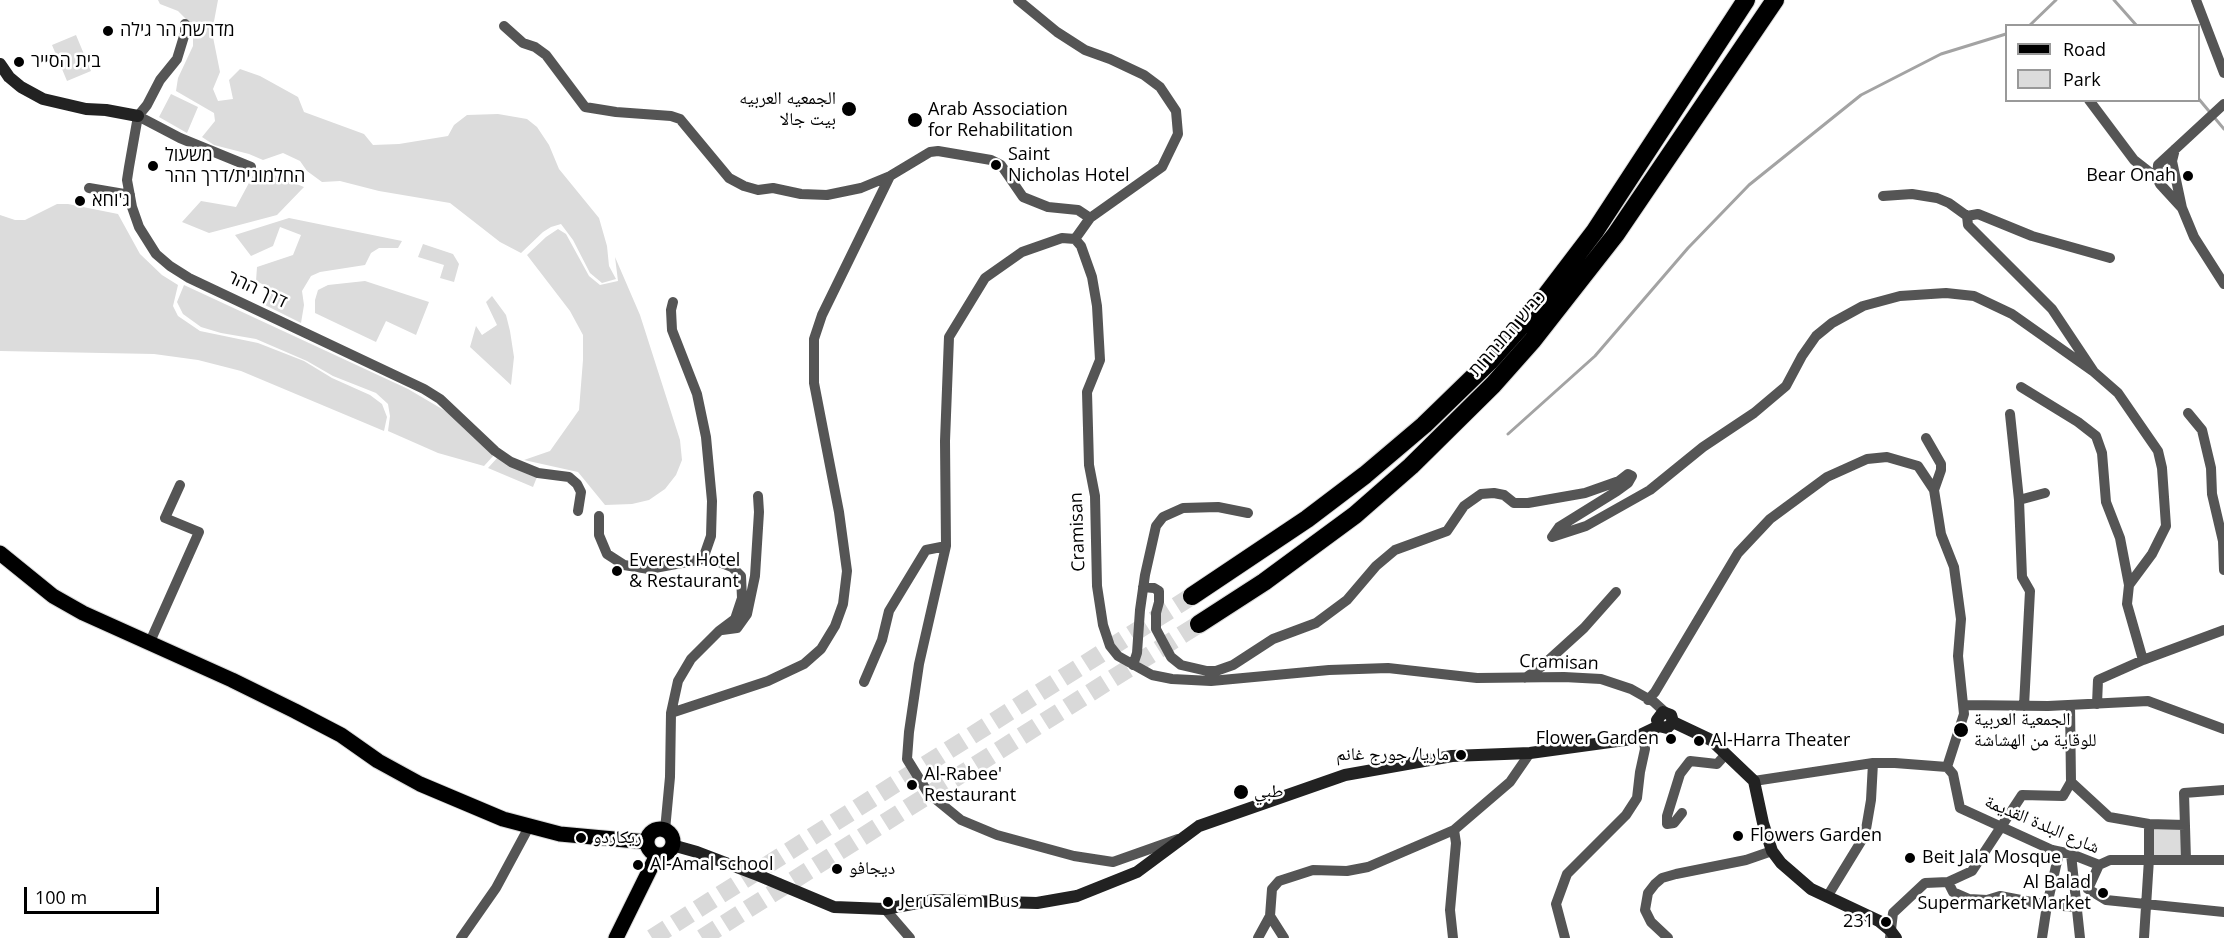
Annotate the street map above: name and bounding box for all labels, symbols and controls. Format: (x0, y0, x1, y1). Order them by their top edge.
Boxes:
place label: מדרשת הר גילה (120, 20, 235, 42)
marker: מדרשת הר גילה (101, 24, 115, 38)
legend (2005, 24, 2200, 102)
text: Road (2063, 37, 2106, 61)
place label: בית הסייר (31, 51, 101, 73)
marker: בית הסייר (12, 55, 26, 69)
text: Park (2063, 67, 2101, 91)
place label: الجمعيه العربيه بيت جالا (739, 88, 836, 130)
place label: Arab Association for Rehabilitation (928, 99, 1073, 142)
marker: الجمعيه العربيه بيت جالا (840, 100, 858, 118)
marker: Arab Association for Rehabilitation (906, 111, 924, 129)
place label: Saint Nicholas Hotel (1008, 144, 1130, 186)
place label: משעול החלמונית/דרך ההר (165, 145, 305, 188)
marker: Saint Nicholas Hotel (989, 158, 1003, 172)
marker: משעול החלמונית/דרך ההר (146, 159, 160, 173)
place label: Bear Onah (2086, 165, 2176, 187)
marker: Bear Onah (2181, 169, 2195, 183)
place label: ג'וחא (92, 190, 130, 212)
marker: ג'וחא (73, 194, 87, 208)
street label: דרך ההר (224, 267, 290, 313)
street label: כביש המנהרות (1465, 287, 1551, 381)
street label: Cramisan (1066, 492, 1090, 572)
place label: Everest Hotel & Restaurant (629, 550, 740, 592)
marker: Everest Hotel & Restaurant (610, 564, 624, 578)
street label: Cramisan (1519, 651, 1599, 675)
place label: الجمعية العربية للوقاية من الهشاشة (1974, 709, 2097, 752)
marker: الجمعية العربية للوقاية من الهشاشة (1952, 721, 1970, 739)
place label: Flower Garden (1536, 728, 1659, 750)
place label: Al-Harra Theater (1711, 730, 1850, 752)
marker: Flower Garden (1664, 732, 1678, 746)
marker: Al-Harra Theater (1692, 734, 1706, 748)
place label: ماريا/ جورج غانم (1336, 744, 1449, 766)
marker: ماريا/ جورج غانم (1454, 748, 1468, 762)
place label: Al-Rabee' Restaurant (924, 764, 1016, 806)
marker: Al-Rabee' Restaurant (905, 778, 919, 792)
place label: طبي (1254, 781, 1284, 803)
marker: طبي (1232, 783, 1250, 801)
street label: شارع البلدة القديمة (1981, 791, 2103, 859)
place label: Flowers Garden (1750, 825, 1882, 847)
place label: ريكاردو (593, 827, 642, 849)
marker: Flowers Garden (1731, 829, 1745, 843)
marker: ريكاردو (574, 831, 588, 845)
place label: Beit Jala Mosque (1922, 847, 2061, 869)
marker: Beit Jala Mosque (1903, 851, 1917, 865)
place label: Al-Amal school (650, 854, 773, 876)
marker: Al-Amal school (631, 858, 645, 872)
place label: ديجافو (849, 858, 895, 880)
marker: ديجافو (830, 862, 844, 876)
place label: Al Balad Supermarket Market (1917, 872, 2091, 914)
scale bar (27, 875, 162, 913)
text: 100 m (35, 885, 87, 909)
marker: Al Balad Supermarket Market (2096, 886, 2110, 900)
place label: Jerusalem Bus (900, 891, 1019, 913)
marker: Jerusalem Bus (881, 895, 895, 909)
place label: 231 (1843, 911, 1874, 933)
marker: 231 (1879, 915, 1893, 929)

